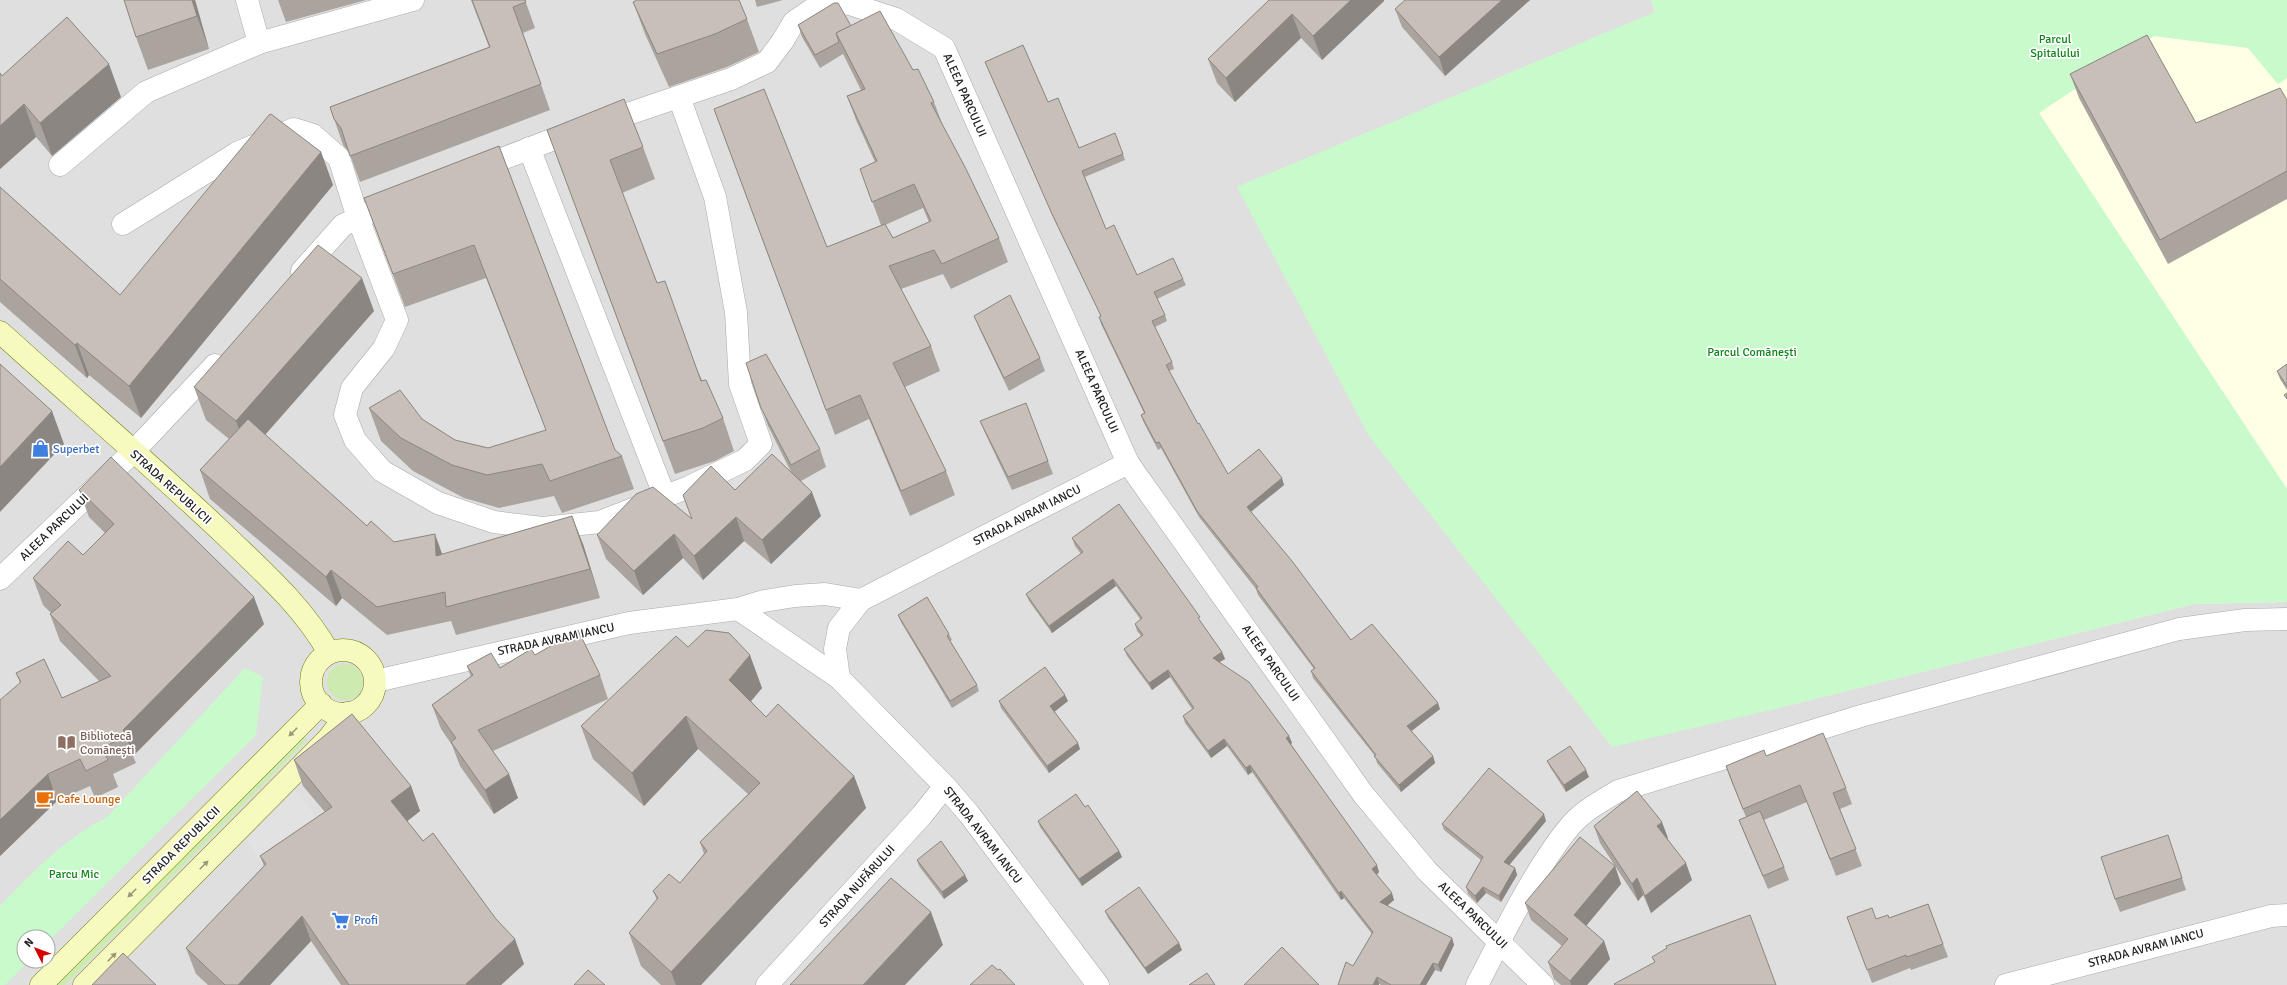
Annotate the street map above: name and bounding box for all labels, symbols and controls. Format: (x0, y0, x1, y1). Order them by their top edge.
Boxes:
park label: Parcul Spitalului (2030, 32, 2080, 61)
street label: ALEEA PARCULUI (939, 51, 990, 139)
park label: Parcul Comănești (1707, 345, 1797, 360)
street label: ALEEA PARCULUI (1071, 347, 1122, 435)
shop icon: Superbet (30, 439, 50, 459)
place label: Superbet (53, 442, 100, 457)
street label: STRADA REPUBLICII (127, 447, 214, 528)
street label: STRADA AVRAM IANCU (971, 482, 1084, 549)
street label: ALEEA PARCULUI (17, 491, 92, 564)
street label: STRADA AVRAM IANCU (496, 620, 616, 659)
street label: ALEEA PARCULUI (1239, 622, 1303, 705)
one-way arrow (288, 727, 298, 737)
place label: Bibliotecă Comănești (80, 729, 134, 758)
library icon: Bibliotecă Comănești (57, 733, 77, 753)
street label: STRADA AVRAM IANCU (940, 784, 1025, 887)
cafe icon: Cafe Lounge (34, 789, 54, 809)
place label: Cafe Lounge (57, 792, 120, 807)
street label: STRADA REPUBLICII (139, 803, 224, 888)
street label: STRADA NUFĂRULUI (816, 842, 898, 931)
one-way arrow (199, 860, 209, 870)
park label: Parcu Mic (49, 867, 99, 882)
street label: ALEEA PARCULUI (1435, 879, 1510, 952)
one-way arrow (127, 888, 137, 898)
supermarket icon: Profi (331, 910, 351, 930)
place label: Profi (354, 913, 378, 928)
street label: STRADA AVRAM IANCU (2087, 926, 2206, 971)
north arrow (16, 929, 56, 969)
text: N (22, 935, 36, 950)
one-way arrow (107, 952, 117, 962)

